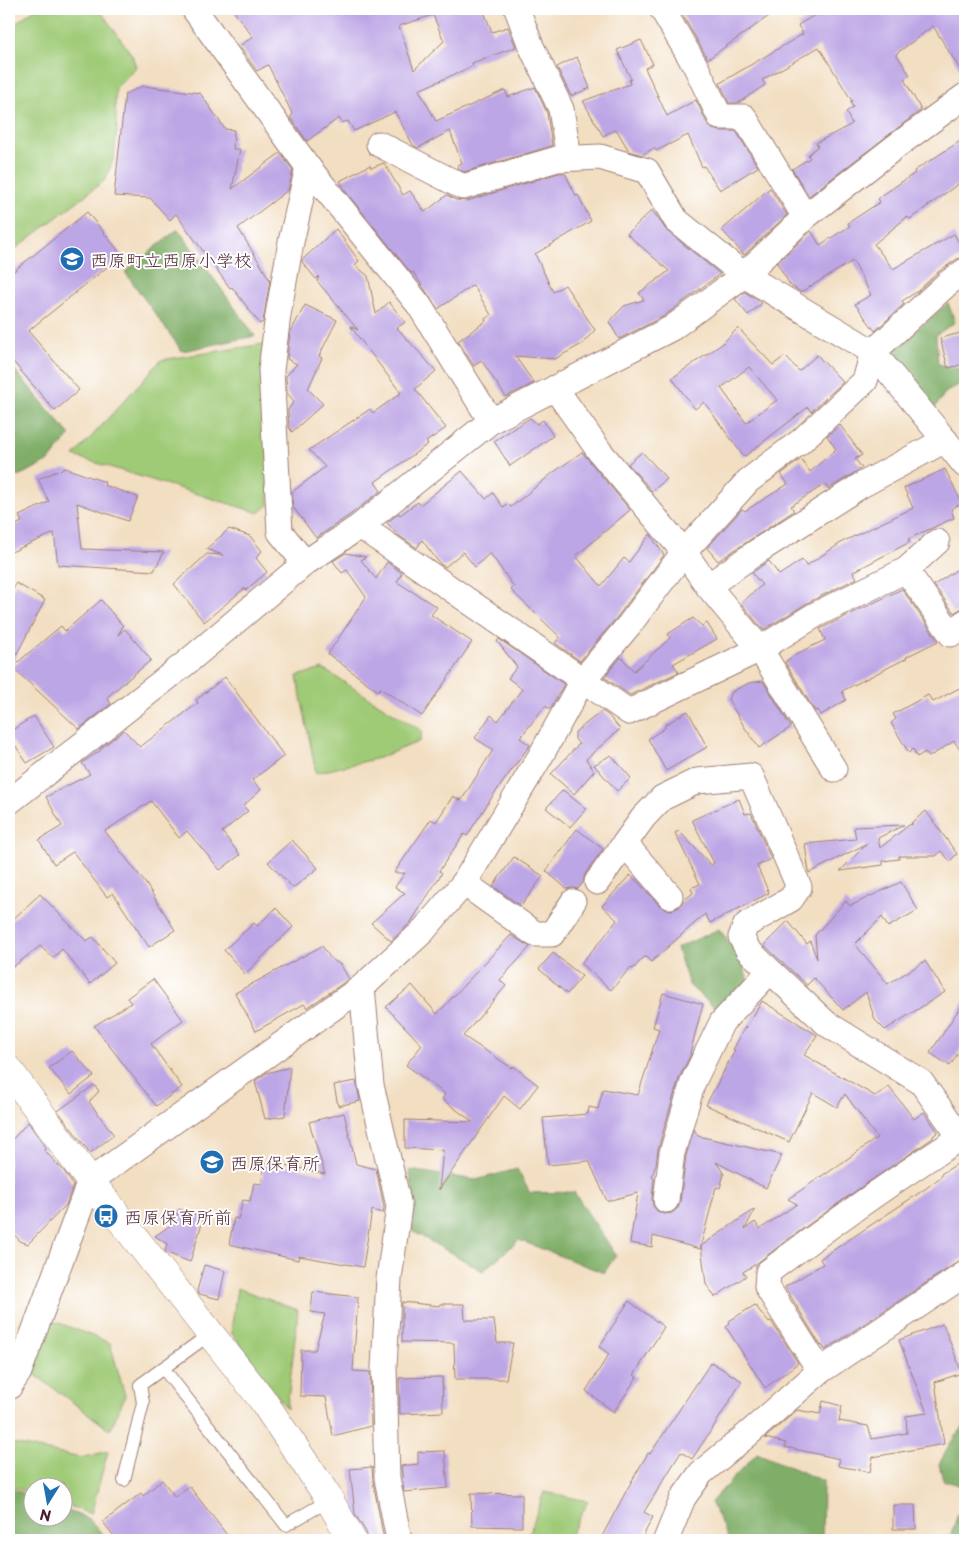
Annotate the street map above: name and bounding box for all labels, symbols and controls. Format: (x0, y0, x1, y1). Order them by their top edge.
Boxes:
school or university icon: 西原町立西原小学校 (59, 246, 85, 272)
place label: 西原町立西原小学校 (90, 246, 252, 273)
school or university icon: 西原保育所 (199, 1149, 225, 1175)
place label: 西原保育所 (230, 1149, 320, 1176)
bus stop icon: 西原保育所前 (93, 1203, 119, 1229)
place label: 西原保育所前 (124, 1203, 232, 1230)
north arrow (22, 1476, 72, 1526)
text: N (38, 1504, 53, 1527)

